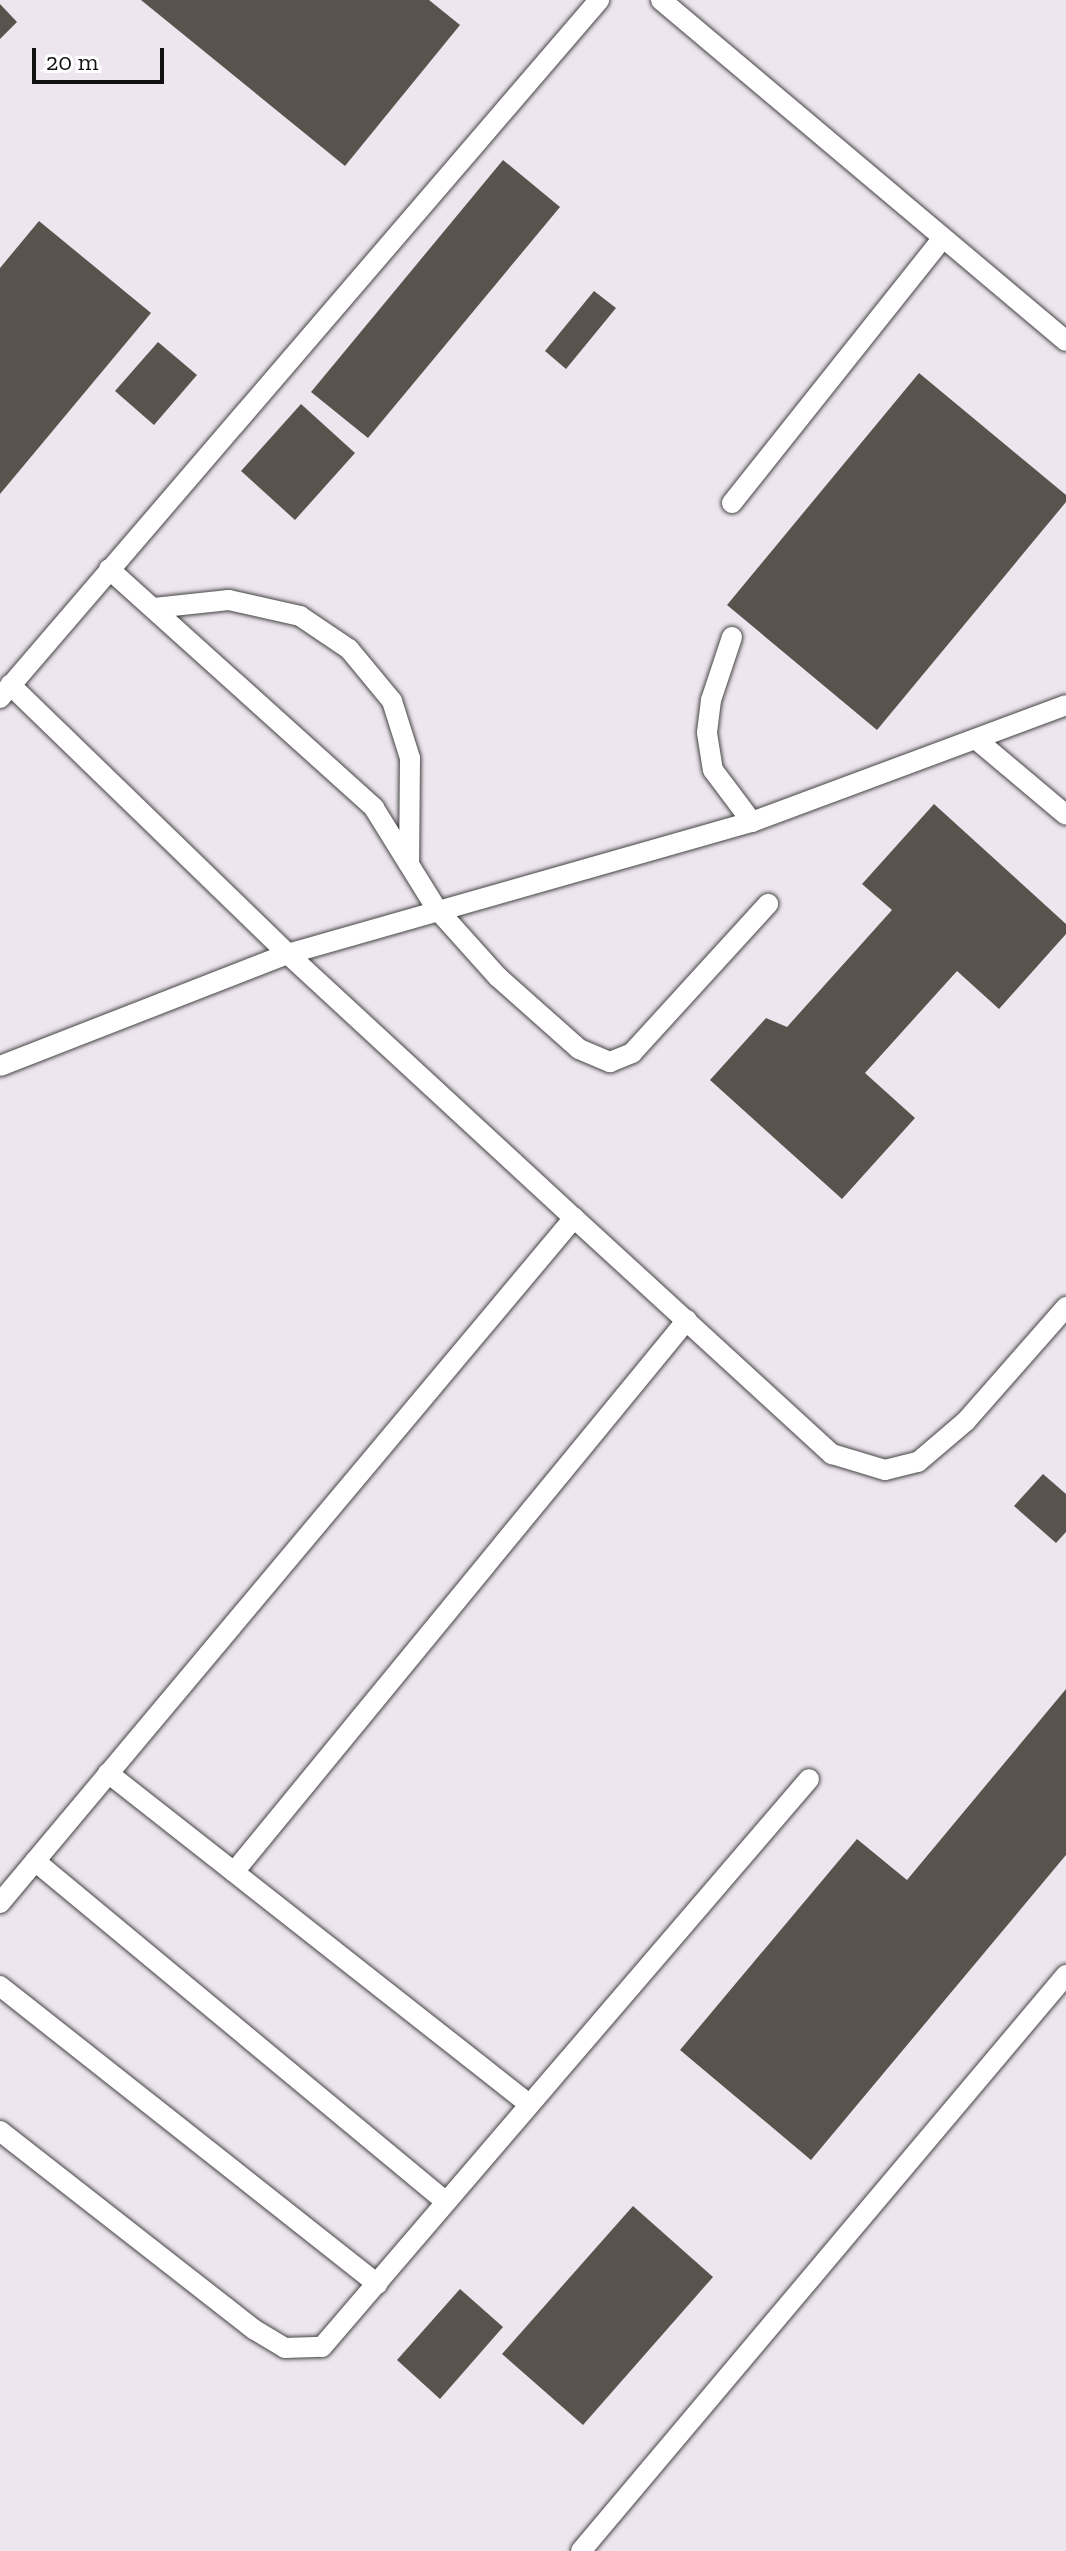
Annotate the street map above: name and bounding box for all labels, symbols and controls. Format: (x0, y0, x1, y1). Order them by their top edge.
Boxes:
scale bar (36, 32, 168, 82)
text: 20 m (46, 47, 98, 76)

